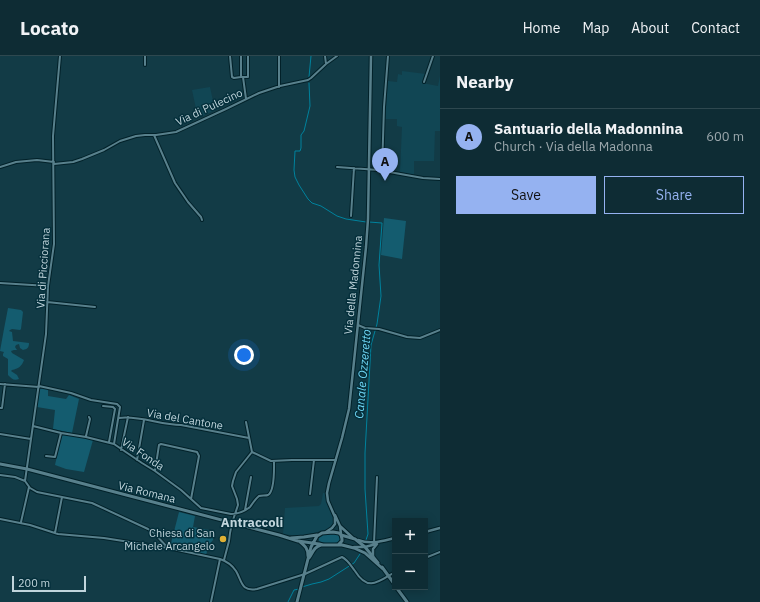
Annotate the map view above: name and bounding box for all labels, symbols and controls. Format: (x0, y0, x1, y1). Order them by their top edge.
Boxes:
text: Locato (20, 16, 79, 40)
text: Home (523, 19, 560, 37)
text: Map (582, 19, 609, 37)
text: About (631, 19, 669, 37)
text: Contact (691, 19, 740, 37)
text: Nearby (456, 71, 514, 93)
street label: Via di Pulecino (173, 85, 245, 129)
text: Santuario della Madonnina (494, 119, 683, 138)
text: A (465, 128, 473, 145)
text: 600 m (706, 128, 744, 145)
text: Church · Via della Madonna (494, 138, 653, 155)
pin: A (372, 148, 398, 181)
button: Save (456, 176, 596, 214)
button: Share (604, 176, 744, 214)
street label: Via di Picciorana (33, 227, 53, 309)
street label: Via della Madonnina (341, 235, 365, 335)
water label: Canale Ozzeretto (351, 328, 374, 419)
your location (234, 345, 254, 365)
street label: Via del Cantone (146, 405, 224, 433)
street label: Via Fonda (119, 435, 167, 473)
street label: Via Romana (117, 478, 177, 506)
district label: Antraccoli (221, 514, 283, 531)
map controls (392, 518, 428, 590)
button: + (392, 518, 428, 554)
place label: Chiesa di San Michele Arcangelo (124, 526, 215, 553)
marker: Chiesa di San Michele Arcangelo (218, 534, 228, 544)
button: − (392, 554, 428, 590)
scale bar (12, 574, 86, 593)
text: 200 m (18, 576, 50, 590)

